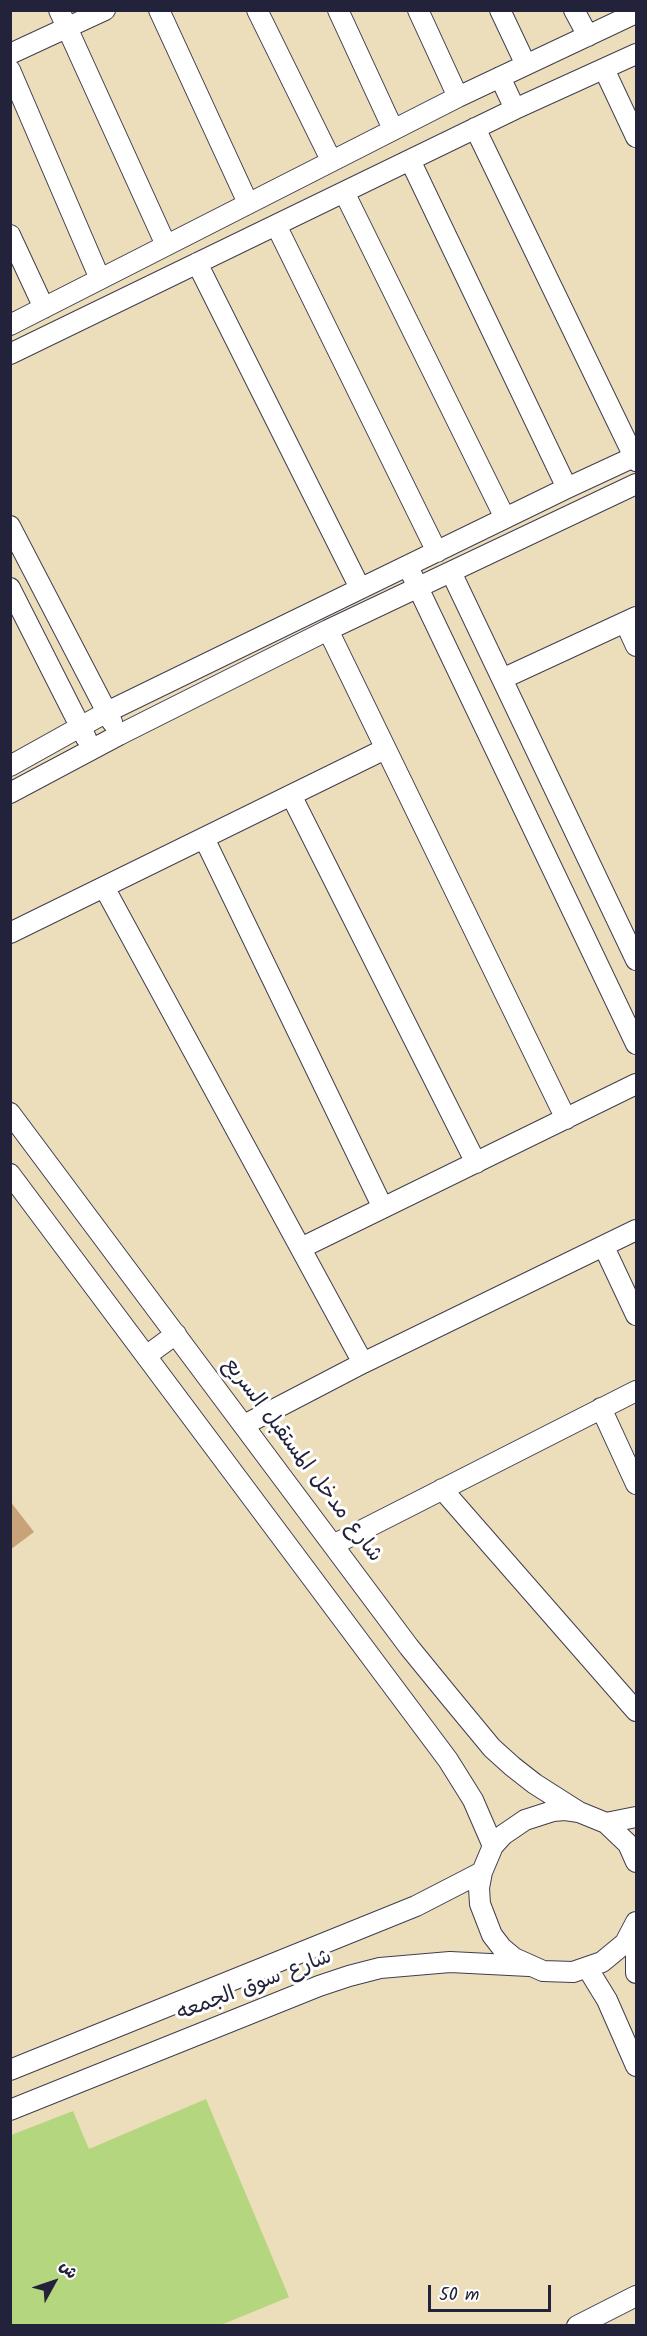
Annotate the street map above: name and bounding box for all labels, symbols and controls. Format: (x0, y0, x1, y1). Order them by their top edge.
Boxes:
street label: شارع مدخل المستقبل السريع (216, 1354, 386, 1568)
street label: شارع سوق الجمعه (174, 1946, 336, 2028)
north arrow (24, 2252, 84, 2312)
text: ش (53, 2255, 83, 2285)
scale bar (431, 2273, 554, 2311)
text: 50 m (439, 2281, 479, 2310)

